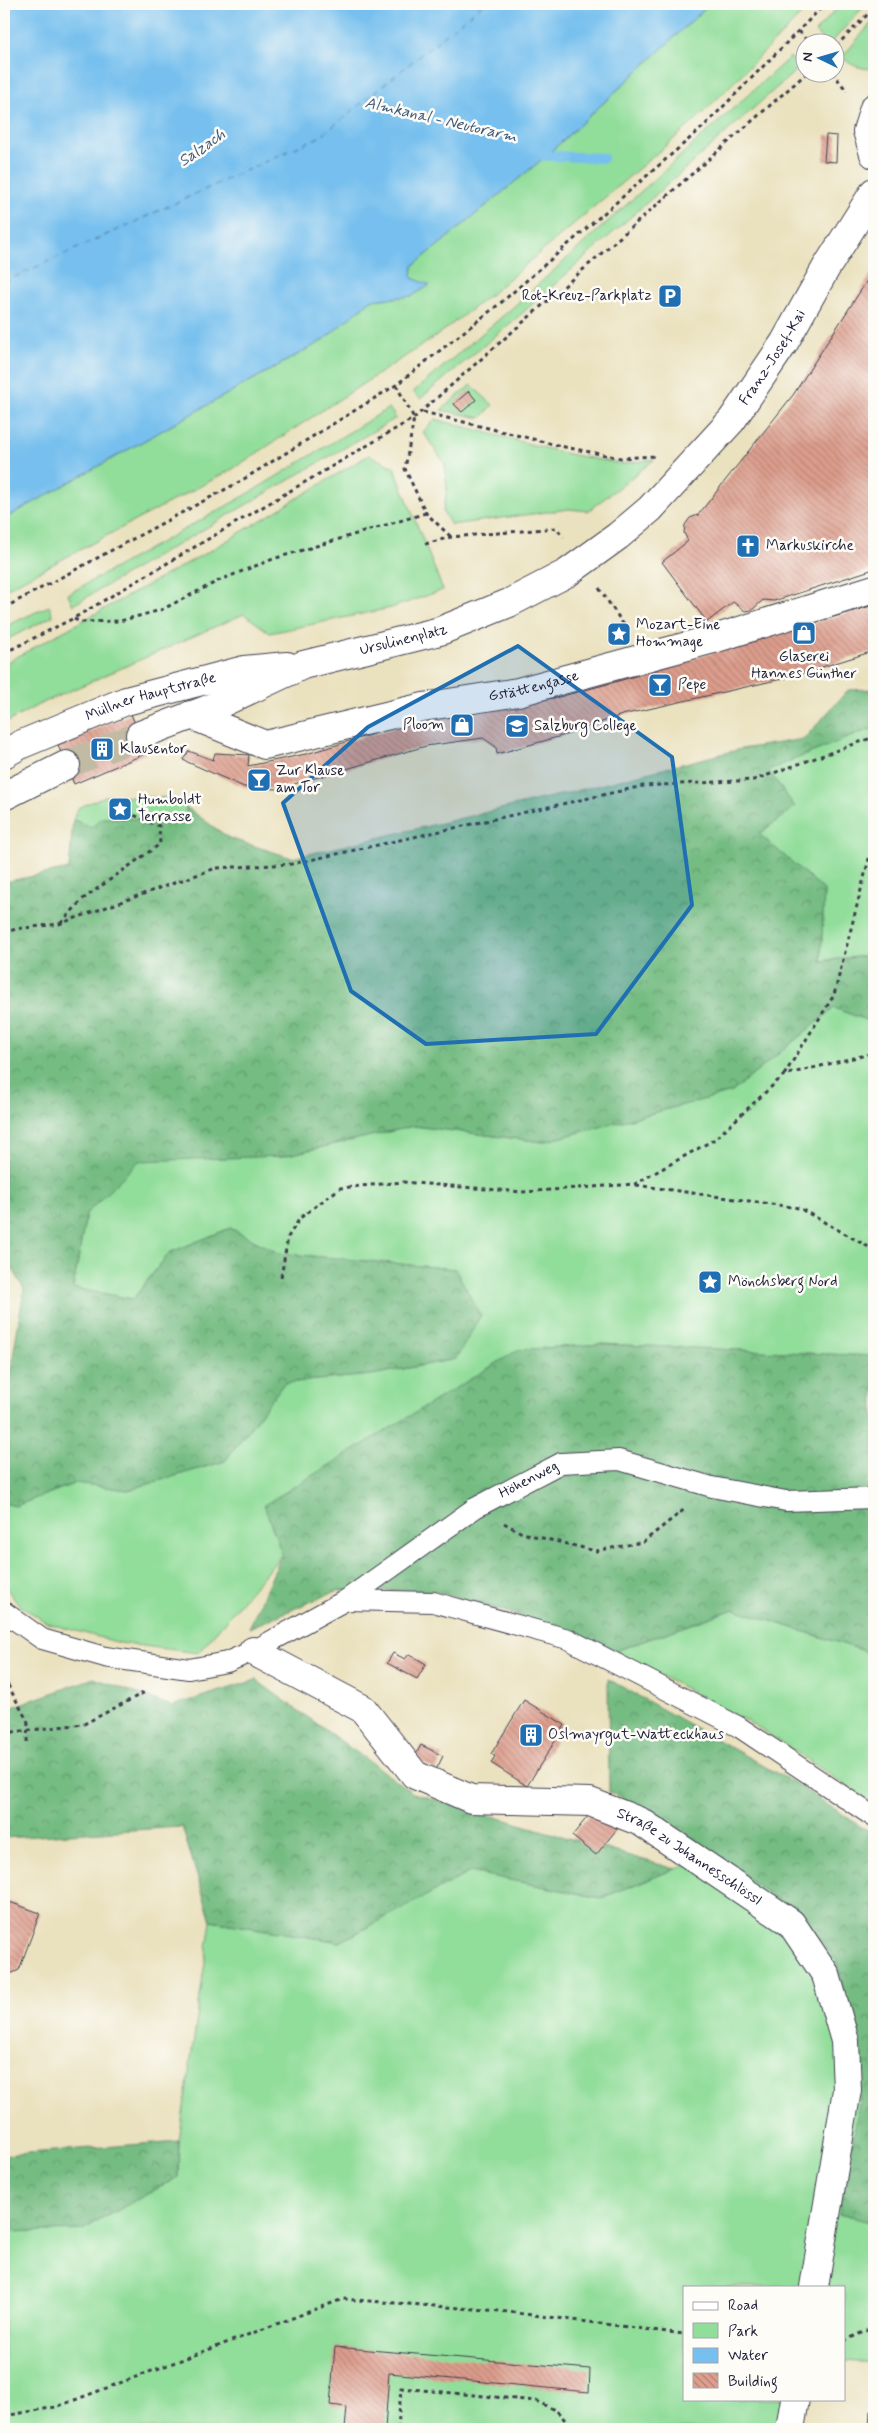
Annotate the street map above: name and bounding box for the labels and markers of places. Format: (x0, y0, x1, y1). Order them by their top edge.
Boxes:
parking icon: Rot-Kreuz-Parkplatz (657, 283, 683, 309)
place label: Rot-Kreuz-Parkplatz (522, 286, 652, 306)
church icon: Markuskirche (735, 533, 761, 559)
place label: Markuskirche (766, 536, 854, 556)
place label: Mozart-Eine Hommage (636, 615, 720, 652)
shop icon: Glaserei Hannes Günther (791, 620, 817, 646)
place icon: Mozart-Eine Hommage (606, 621, 632, 647)
place label: Glaserei Hannes Günther (751, 647, 857, 684)
bar icon: Pepe (647, 672, 673, 698)
place label: Pepe (678, 675, 707, 695)
shop icon: Ploom (449, 712, 475, 738)
school or university icon: Salzburg College (504, 713, 530, 739)
place label: Ploom (403, 715, 444, 735)
place label: Salzburg College (534, 716, 637, 737)
building icon: Klausentor (89, 736, 115, 762)
place label: Klausentor (120, 739, 187, 759)
place label: Zur Klause am Tor (276, 761, 344, 798)
bar icon: Zur Klause am Tor (246, 767, 272, 793)
place label: Humboldt Terrasse (138, 790, 202, 827)
place icon: Humboldt Terrasse (107, 796, 133, 822)
place icon: Mönchsberg Nord (697, 1269, 723, 1295)
place label: Mönchsberg Nord (728, 1272, 838, 1293)
building icon: Oslmayrgut-Watteckhaus (518, 1722, 544, 1748)
place label: Oslmayrgut-Watteckhaus (548, 1725, 724, 1746)

